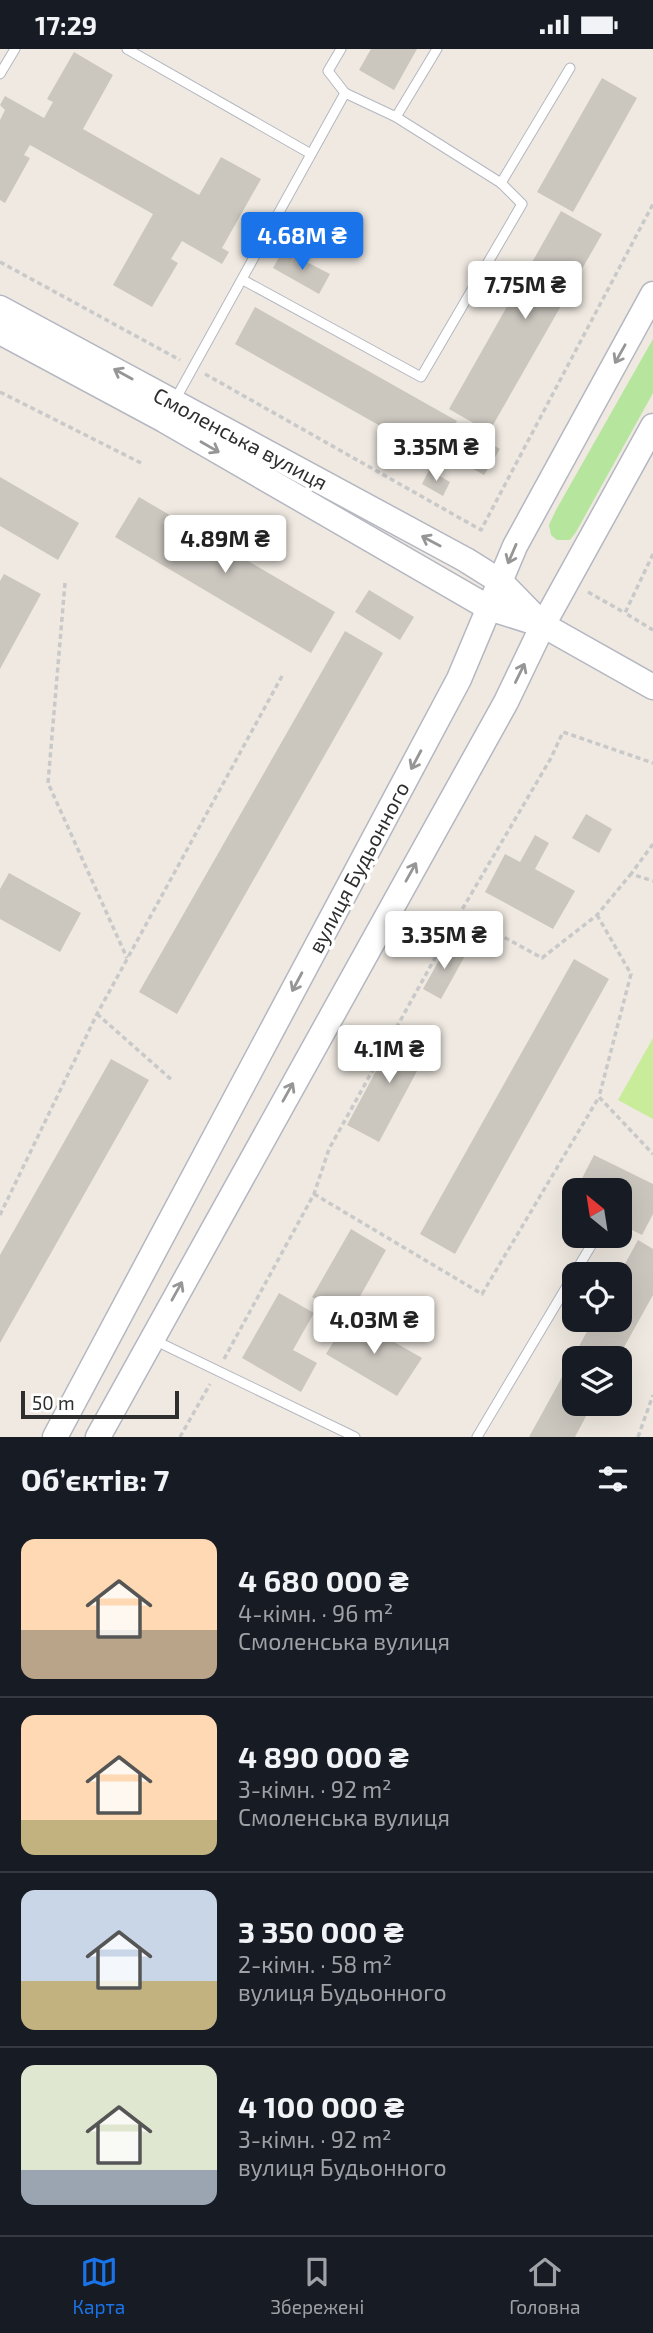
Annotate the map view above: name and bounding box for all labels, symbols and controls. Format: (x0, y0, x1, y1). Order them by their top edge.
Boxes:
text: 17:29 (35, 9, 97, 40)
pin: 4.68M ₴ (237, 213, 367, 272)
text: 4.68M ₴ (257, 221, 347, 249)
pin: 7.75M ₴ (460, 261, 590, 321)
text: 7.75M ₴ (484, 270, 566, 298)
one-way arrow (613, 343, 627, 363)
one-way arrow (113, 367, 134, 381)
street label: Смоленська вулиця (149, 382, 332, 495)
pin: 3.35M ₴ (371, 423, 501, 483)
text: 3.35M ₴ (393, 432, 479, 460)
one-way arrow (200, 440, 220, 454)
pin: 4.89M ₴ (160, 515, 290, 575)
text: 4.89M ₴ (180, 524, 270, 552)
one-way arrow (421, 534, 442, 547)
one-way arrow (505, 542, 518, 564)
one-way arrow (514, 663, 528, 684)
one-way arrow (408, 749, 422, 769)
street label: вулиця Будьонного (302, 777, 415, 957)
one-way arrow (405, 862, 418, 883)
pin: 3.35M ₴ (379, 911, 509, 971)
text: 3.35M ₴ (401, 920, 487, 948)
one-way arrow (290, 971, 303, 992)
pin: 4.1M ₴ (332, 1025, 446, 1085)
text: 4.1M ₴ (354, 1034, 424, 1062)
one-way arrow (281, 1083, 295, 1103)
north arrow (562, 1178, 632, 1248)
map controls (562, 1178, 632, 1416)
button: locate (562, 1262, 632, 1332)
one-way arrow (171, 1281, 184, 1302)
pin: 4.03M ₴ (309, 1297, 439, 1356)
text: 4.03M ₴ (329, 1305, 419, 1333)
button: layers (562, 1346, 632, 1416)
scale bar (21, 1388, 178, 1420)
text: 50 m (32, 1391, 75, 1414)
icon: filters (594, 1460, 632, 1498)
text: Об’єктів: 7 (21, 1461, 169, 1497)
text: 4 680 000 ₴ (238, 1562, 409, 1598)
icon: home (77, 1567, 161, 1651)
text: 4-кімн. · 96 m² (238, 1599, 393, 1627)
text: Смоленська вулиця (238, 1627, 450, 1655)
text: 4 890 000 ₴ (238, 1738, 409, 1774)
icon: home (77, 1743, 161, 1827)
text: 3-кімн. · 92 m² (238, 1775, 392, 1803)
text: Смоленська вулиця (238, 1803, 450, 1831)
text: 3 350 000 ₴ (238, 1913, 404, 1949)
icon: home (77, 1918, 161, 2002)
text: 2-кімн. · 58 m² (238, 1950, 392, 1978)
text: вулиця Будьонного (238, 1978, 447, 2006)
text: 4 100 000 ₴ (238, 2088, 404, 2124)
icon: home (77, 2093, 161, 2177)
text: 3-кімн. · 92 m² (238, 2125, 392, 2153)
text: вулиця Будьонного (238, 2153, 447, 2181)
tab: Карта (73, 2253, 125, 2318)
tab: Збережені (270, 2253, 364, 2318)
tab: Головна (509, 2253, 580, 2318)

